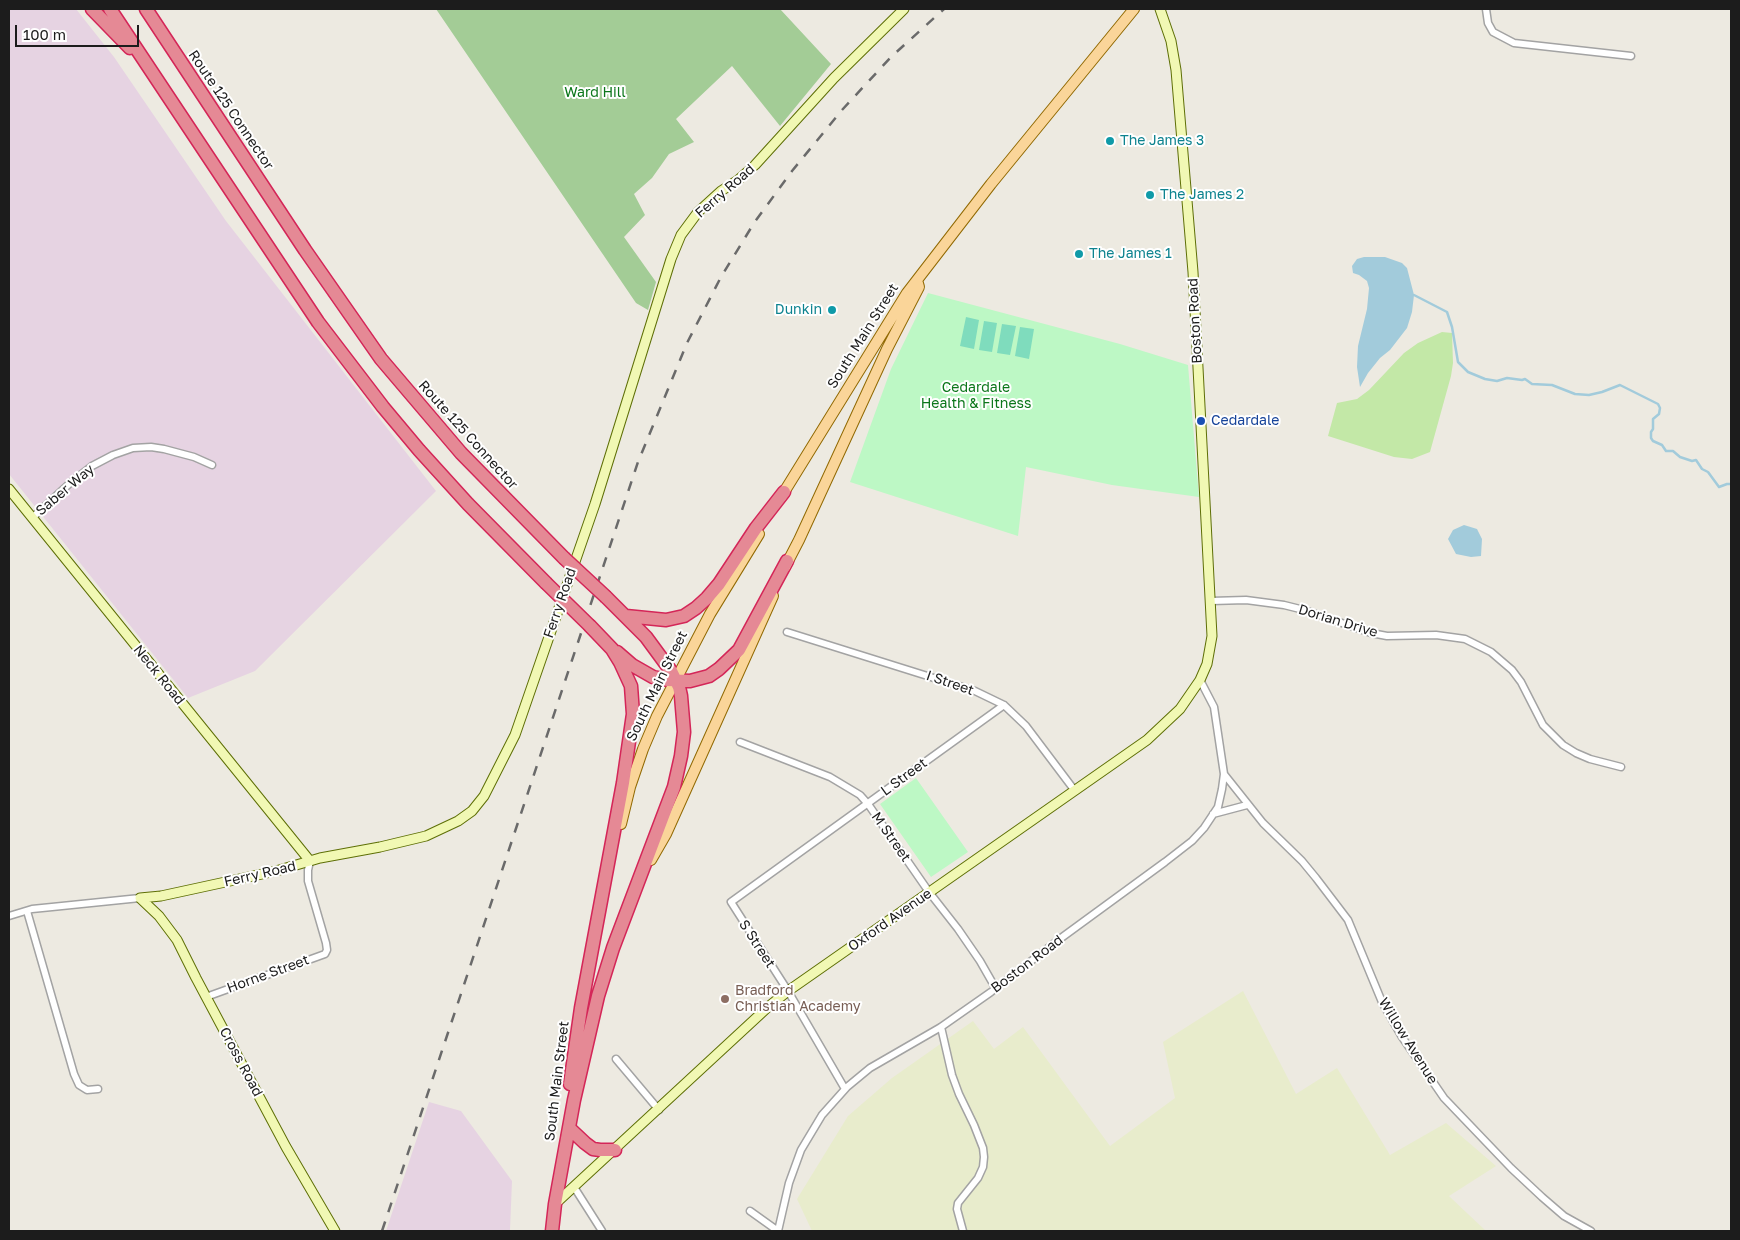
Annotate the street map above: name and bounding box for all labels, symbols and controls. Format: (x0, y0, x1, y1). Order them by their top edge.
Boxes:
scale bar (18, 15, 141, 47)
text: 100 m (23, 25, 66, 43)
street label: Route 125 Connector (185, 47, 277, 173)
park label: Ward Hill (564, 85, 626, 101)
place label: The James 3 (1120, 133, 1204, 149)
marker: The James 3 (1104, 135, 1116, 147)
street label: Ferry Road (692, 161, 758, 221)
place label: The James 2 (1160, 187, 1244, 203)
marker: The James 2 (1144, 189, 1156, 201)
place label: The James 1 (1089, 246, 1172, 262)
marker: The James 1 (1073, 248, 1085, 260)
street label: Boston Road (1184, 278, 1206, 364)
street label: South Main Street (824, 280, 902, 392)
place label: Dunkin (775, 302, 822, 318)
marker: Dunkin (826, 304, 838, 316)
street label: Route 125 Connector (415, 377, 521, 493)
park label: Cedardale Health & Fitness (921, 380, 1031, 412)
place label: Cedardale (1211, 413, 1279, 429)
marker: Cedardale (1195, 415, 1207, 427)
street label: Saber Way (32, 461, 98, 519)
street label: Ferry Road (540, 566, 580, 640)
street label: Dorian Drive (1296, 601, 1380, 641)
street label: South Main Street (623, 628, 691, 744)
street label: Neck Road (130, 642, 188, 708)
street label: I Street (924, 667, 976, 699)
street label: L Street (878, 755, 930, 799)
street label: M Street (868, 809, 914, 865)
street label: Ferry Road (222, 858, 298, 890)
street label: Oxford Avenue (845, 885, 935, 955)
street label: S Street (735, 917, 779, 971)
street label: Boston Road (988, 932, 1066, 996)
street label: Horne Street (225, 951, 311, 997)
place label: Bradford Christian Academy (735, 983, 861, 1016)
marker: Bradford Christian Academy (719, 993, 731, 1005)
street label: Willow Avenue (1375, 995, 1441, 1087)
street label: South Main Street (541, 1020, 573, 1142)
street label: Cross Road (216, 1025, 266, 1099)

